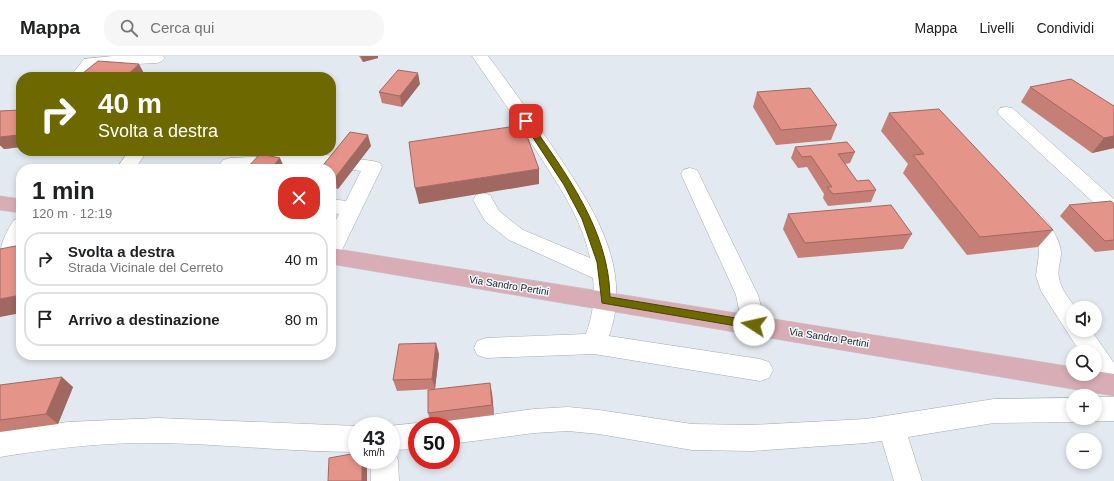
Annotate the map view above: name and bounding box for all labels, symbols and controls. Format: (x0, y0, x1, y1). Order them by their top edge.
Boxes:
search box (104, 10, 384, 46)
text: Mappa (20, 17, 80, 38)
icon: search (118, 17, 140, 39)
text: Cerca qui (150, 19, 214, 36)
text: Mappa (915, 20, 957, 36)
text: Livelli (979, 20, 1014, 36)
text: Condividi (1036, 20, 1094, 36)
icon: right (32, 88, 84, 140)
text: 40 m (98, 88, 162, 119)
pin (509, 104, 543, 138)
icon: arrive (515, 110, 537, 132)
text: Svolta a destra (98, 121, 218, 141)
text: 1 min (32, 177, 95, 204)
button: close (278, 177, 320, 219)
text: 120 m · 12:19 (32, 206, 112, 221)
text: Svolta a destra (68, 243, 175, 260)
icon: right (34, 248, 56, 270)
text: 40 m (285, 251, 318, 268)
text: Strada Vicinale del Cerreto (68, 260, 223, 275)
street label: Via Sandro Pertini (468, 274, 549, 297)
map controls (1066, 301, 1102, 469)
button: sound (1066, 301, 1102, 337)
position arrow (733, 304, 775, 346)
icon: arrive (34, 308, 56, 330)
text: Arrivo a destinazione (68, 311, 220, 328)
text: 80 m (285, 311, 318, 328)
street label: Via Sandro Pertini (788, 326, 869, 349)
button: search (1066, 345, 1102, 381)
button: + (1066, 389, 1102, 425)
speed limit sign: 50 (408, 417, 460, 469)
text: 43 (363, 427, 385, 449)
button: − (1066, 433, 1102, 469)
text: km/h (363, 447, 385, 458)

